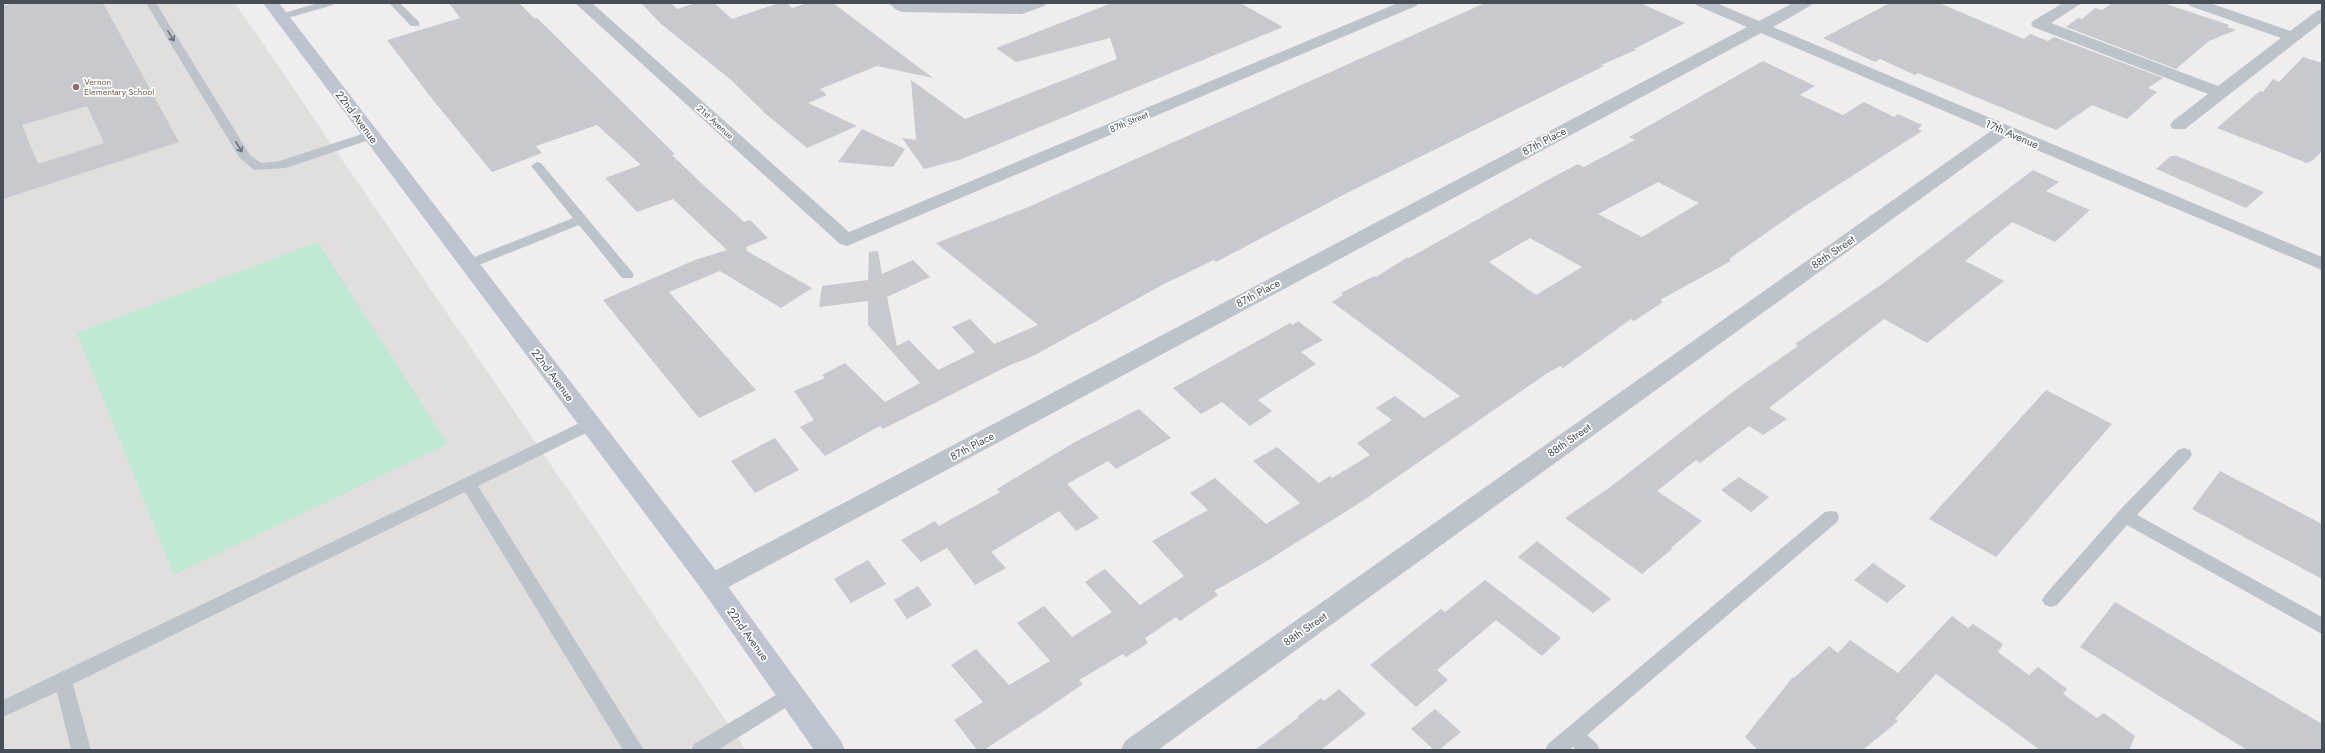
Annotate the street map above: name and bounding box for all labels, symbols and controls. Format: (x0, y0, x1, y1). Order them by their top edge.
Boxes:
one-way arrow (167, 30, 175, 41)
place label: Vernon Elementary School (84, 75, 154, 98)
marker: Vernon Elementary School (71, 82, 81, 92)
street label: 22nd Avenue (332, 87, 382, 147)
street label: 21st Avenue (694, 102, 737, 142)
street label: 87th Street (1108, 107, 1151, 135)
street label: 17th Avenue (1983, 116, 2042, 153)
street label: 87th Place (1519, 122, 1569, 159)
one-way arrow (235, 141, 243, 153)
street label: 88th Street (1808, 231, 1858, 273)
street label: 87th Place (1233, 274, 1283, 311)
street label: 22nd Avenue (528, 345, 578, 405)
street label: 88th Street (1544, 419, 1594, 461)
street label: 87th Place (947, 427, 997, 464)
street label: 22nd Avenue (723, 604, 773, 664)
street label: 88th Street (1280, 608, 1330, 650)

